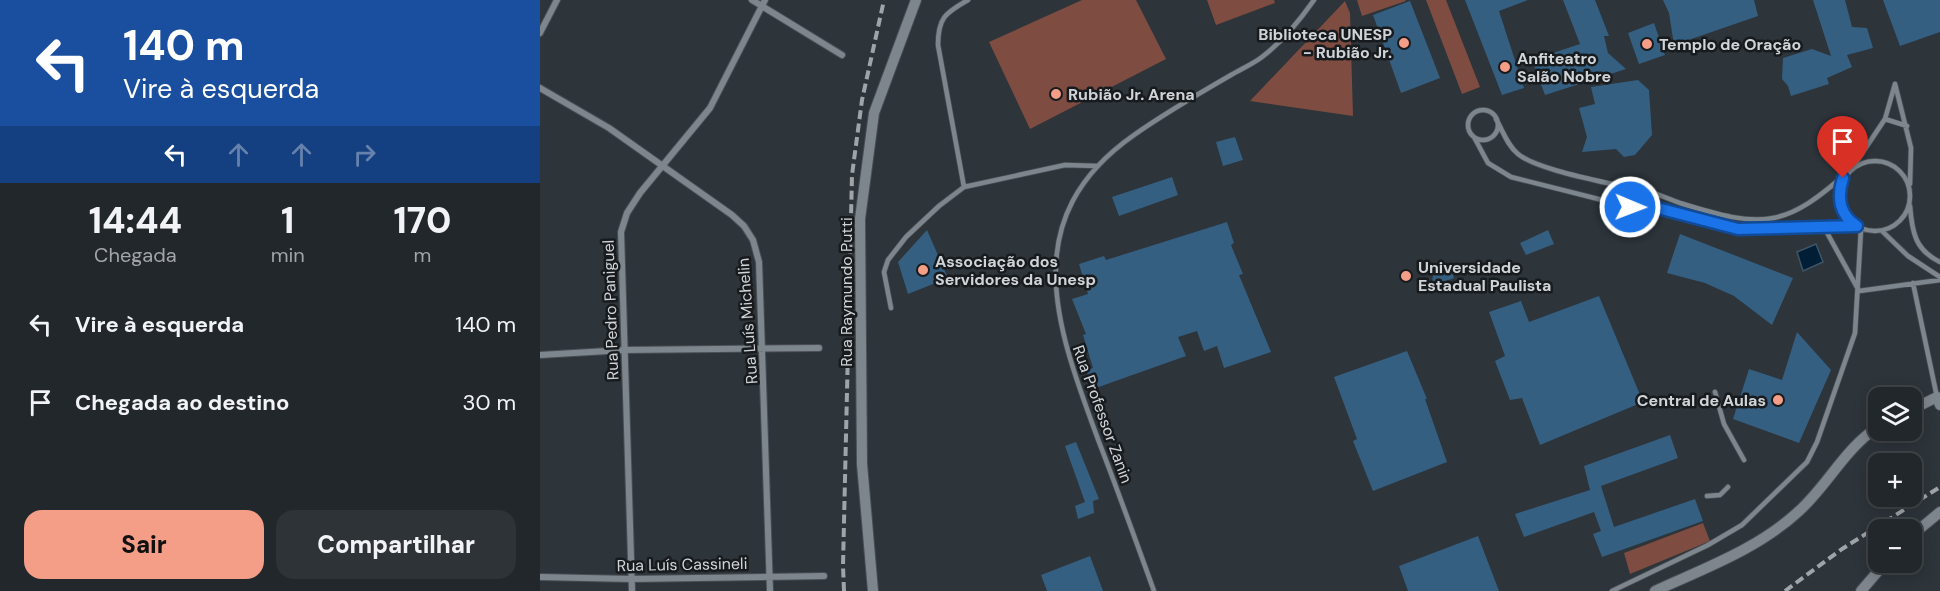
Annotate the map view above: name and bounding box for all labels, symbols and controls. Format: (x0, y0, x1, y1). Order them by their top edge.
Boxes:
text: 140 m (123, 18, 245, 73)
icon: left (24, 24, 102, 102)
place label: Biblioteca UNESP - Rubião Jr. (1258, 24, 1392, 63)
place label: Templo de Oração (1659, 34, 1801, 55)
marker: Biblioteca UNESP - Rubião Jr. (1397, 36, 1411, 50)
marker: Templo de Oração (1640, 37, 1654, 51)
place label: Anfiteatro Salão Nobre (1517, 48, 1611, 87)
marker: Anfiteatro Salão Nobre (1498, 60, 1512, 74)
text: Vire à esquerda (123, 71, 319, 106)
place label: Rubião Jr. Arena (1068, 84, 1195, 105)
marker: Rubião Jr. Arena (1049, 87, 1063, 101)
pin (1817, 116, 1868, 178)
icon: arrive (1826, 125, 1859, 158)
icon: left (159, 138, 192, 171)
icon: ahead (222, 138, 255, 171)
icon: ahead (285, 138, 318, 171)
icon: right (348, 138, 381, 171)
position arrow (1598, 175, 1662, 239)
text: 14:44 (89, 197, 182, 244)
text: 1 (281, 197, 294, 244)
text: 170 (393, 197, 451, 244)
street label: Rua Raymundo Putti (836, 217, 857, 367)
street label: Rua Pedro Paniguel (598, 239, 623, 380)
text: Chegada (94, 242, 177, 268)
text: min (271, 242, 305, 268)
text: m (413, 242, 431, 268)
place label: Associação dos Servidores da Unesp (935, 251, 1096, 290)
street label: Rua Luís Michelin (733, 257, 762, 385)
place label: Universidade Estadual Paulista (1418, 257, 1551, 296)
marker: Associação dos Servidores da Unesp (916, 263, 930, 277)
marker: Universidade Estadual Paulista (1399, 269, 1413, 283)
icon: left (24, 308, 57, 341)
text: Vire à esquerda (75, 310, 244, 339)
text: 140 m (455, 310, 516, 339)
street label: Rua Professor Zanin (1068, 342, 1137, 486)
icon: arrive (24, 386, 57, 419)
map controls (1868, 387, 1922, 573)
button: layers (1868, 387, 1922, 441)
text: Chegada ao destino (75, 388, 289, 417)
text: 30 m (462, 388, 516, 417)
place label: Central de Aulas (1637, 390, 1766, 411)
marker: Central de Aulas (1771, 393, 1785, 407)
button: + (1868, 453, 1922, 507)
button: Sair (24, 510, 264, 579)
button: Compartilhar (276, 510, 516, 579)
button: − (1868, 519, 1922, 573)
street label: Rua Luís Cassineli (616, 553, 748, 576)

